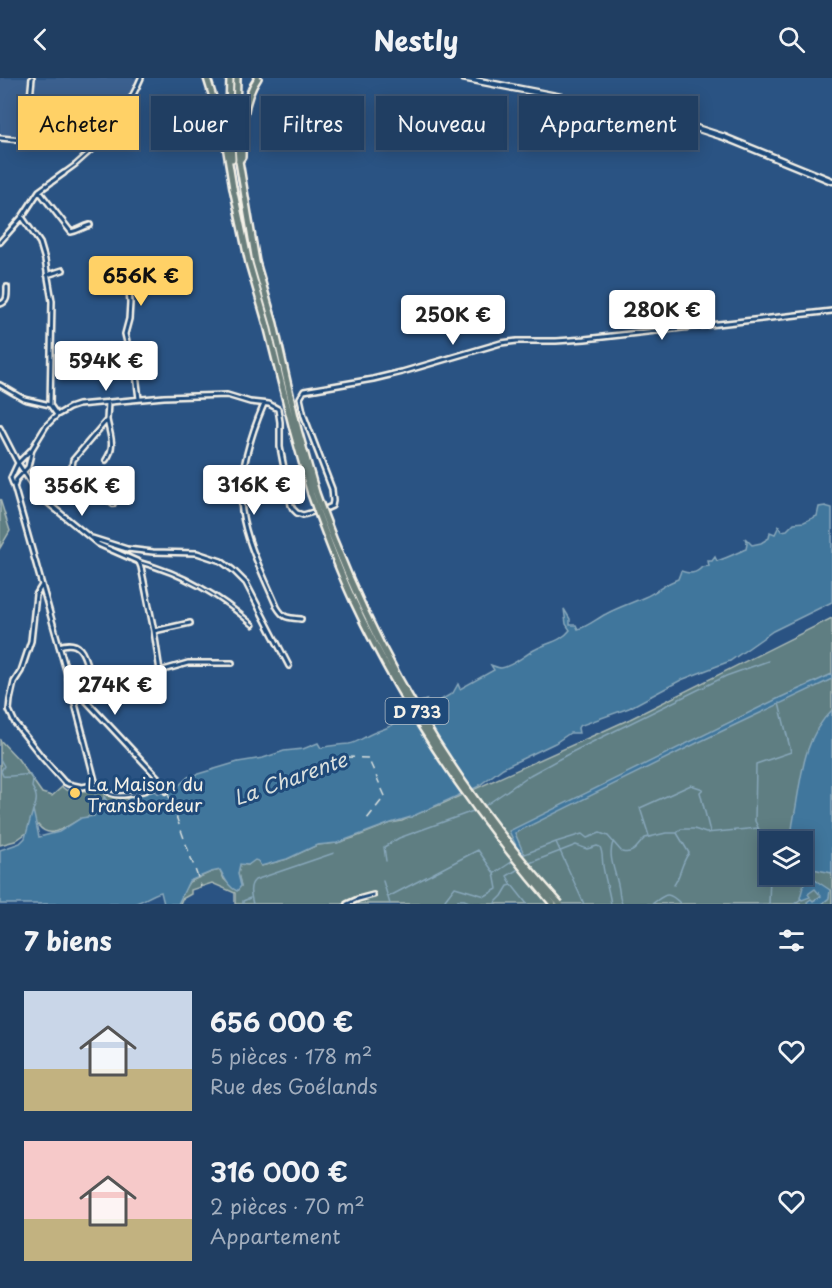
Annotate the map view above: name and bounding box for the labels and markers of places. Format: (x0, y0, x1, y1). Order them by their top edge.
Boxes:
pin: 656K € (92, 256, 190, 307)
pin: 280K € (613, 290, 711, 341)
pin: 250K € (404, 295, 502, 346)
pin: 594K € (57, 341, 155, 392)
pin: 316K € (205, 465, 303, 516)
pin: 356K € (33, 466, 131, 517)
pin: 274K € (66, 665, 164, 716)
place label: La Maison du Transbordeur (87, 770, 204, 818)
marker: La Maison du Transbordeur (68, 786, 82, 800)

